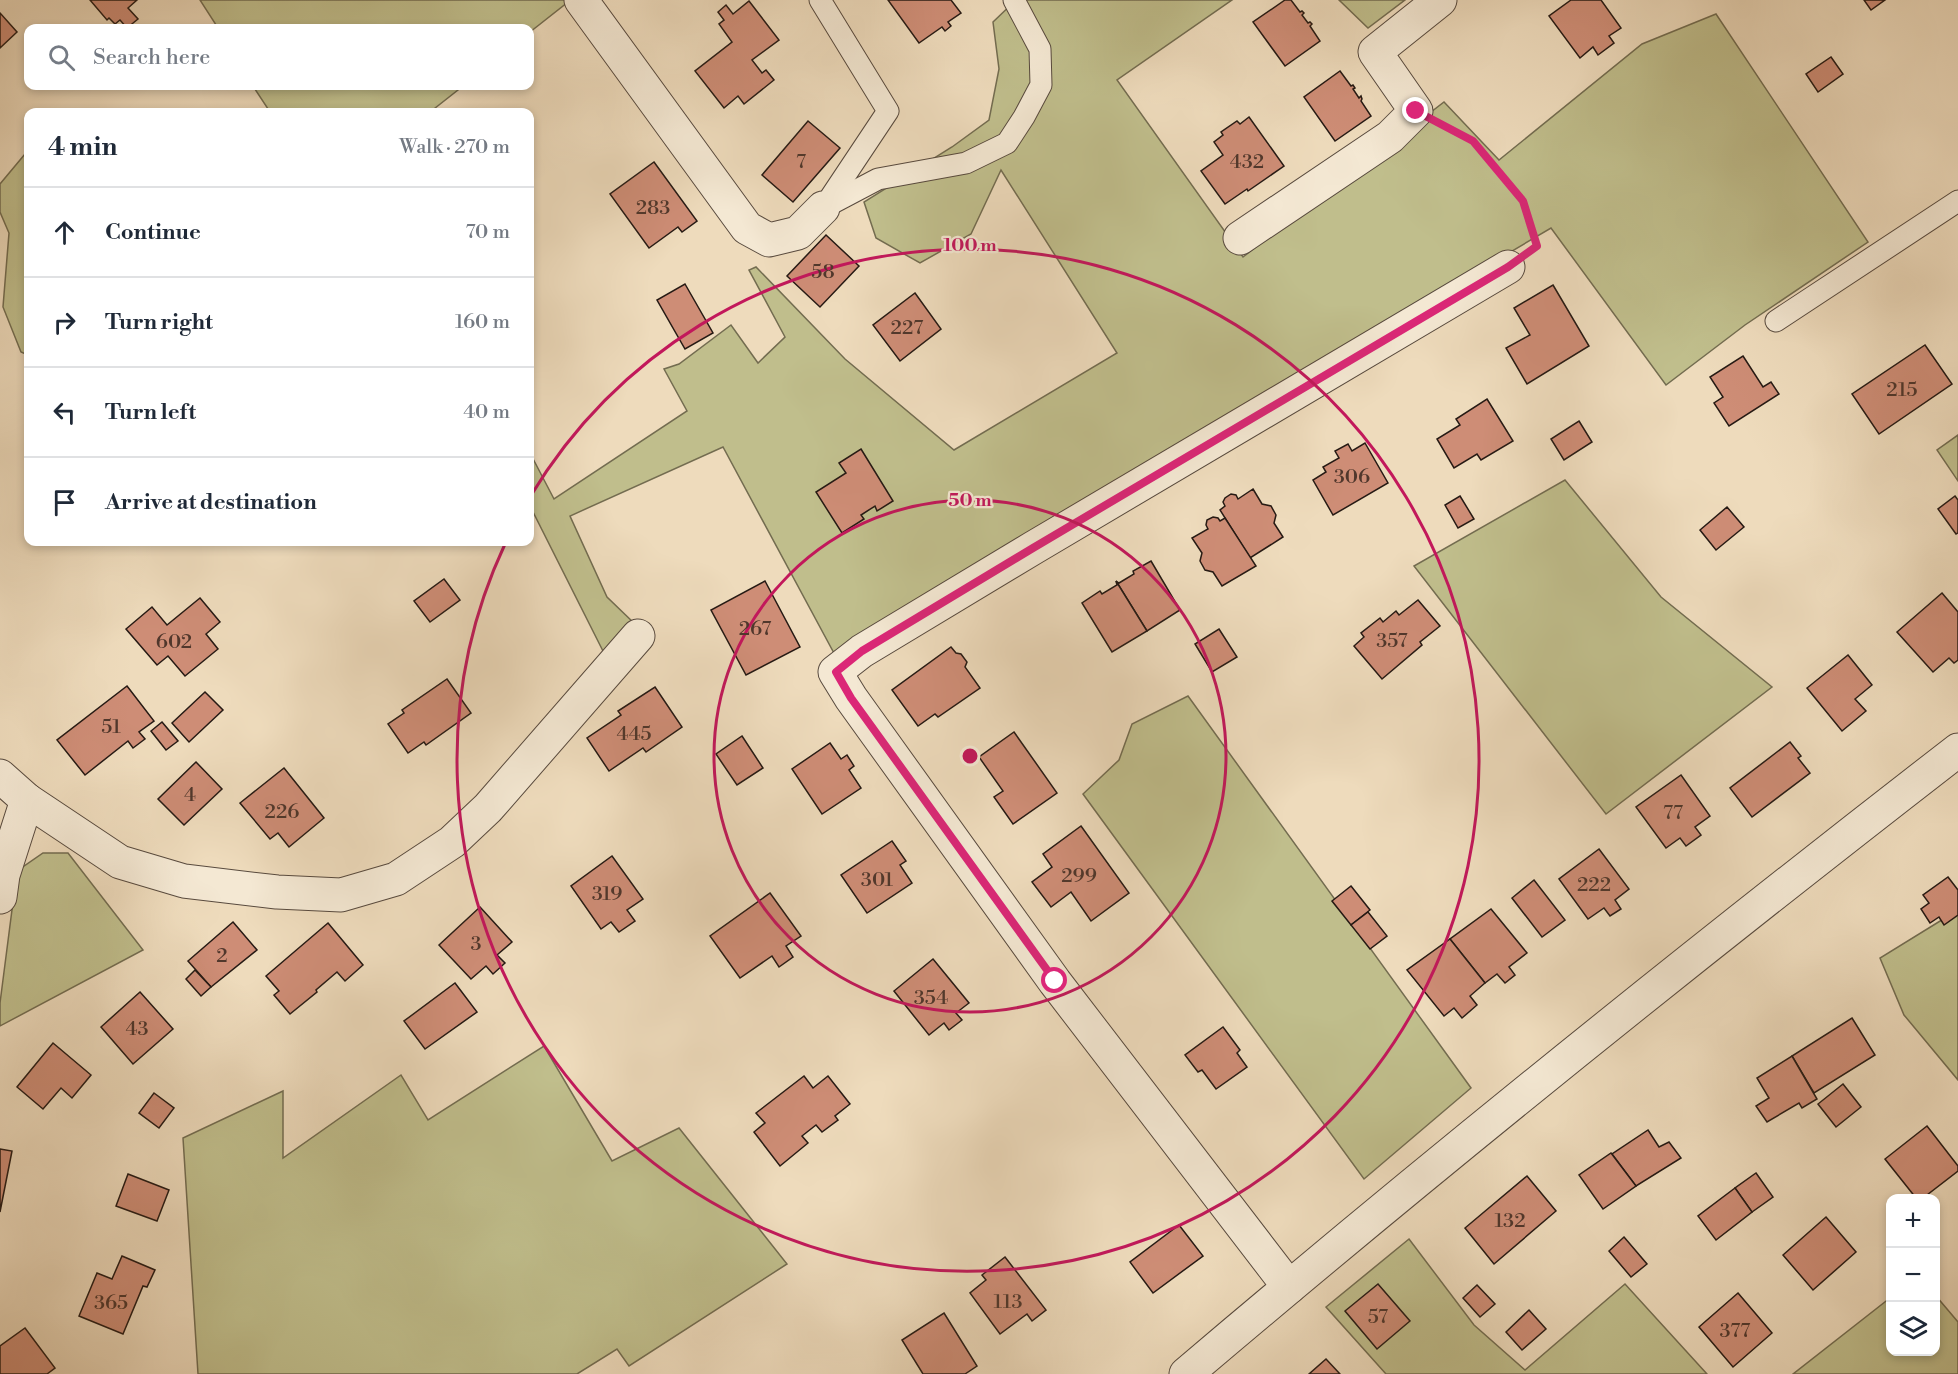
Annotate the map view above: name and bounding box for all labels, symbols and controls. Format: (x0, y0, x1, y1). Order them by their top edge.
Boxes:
search box (24, 24, 534, 90)
icon: search (45, 41, 78, 74)
text: Search here (93, 44, 210, 71)
route end (1402, 97, 1428, 123)
text: 4 min (48, 131, 118, 163)
text: Walk · 270 m (399, 135, 510, 160)
house number: 7 (796, 150, 806, 175)
house number: 432 (1230, 150, 1264, 175)
house number: 283 (636, 196, 670, 221)
icon: ahead (48, 216, 81, 249)
text: Continue (105, 219, 201, 246)
text: 70 m (466, 220, 510, 245)
text: 100 m (943, 234, 997, 257)
house number: 58 (811, 260, 835, 285)
icon: right (48, 306, 81, 339)
text: Turn right (105, 309, 213, 336)
text: 160 m (455, 310, 510, 335)
house number: 227 (891, 316, 923, 341)
house number: 215 (1886, 378, 1918, 403)
icon: left (48, 396, 81, 429)
text: Turn left (105, 399, 196, 426)
text: 40 m (463, 400, 510, 425)
house number: 306 (1334, 465, 1370, 490)
icon: arrive (48, 486, 81, 519)
text: Arrive at destination (105, 489, 317, 516)
text: 50 m (948, 489, 992, 512)
house number: 267 (739, 617, 771, 642)
house number: 357 (1376, 629, 1408, 654)
house number: 602 (156, 630, 192, 655)
house number: 51 (101, 715, 121, 740)
house number: 445 (616, 722, 652, 747)
centre of rings (960, 746, 980, 766)
house number: 4 (184, 783, 196, 808)
house number: 226 (265, 800, 299, 825)
house number: 77 (1663, 801, 1683, 826)
house number: 299 (1061, 864, 1097, 889)
house number: 301 (861, 868, 894, 893)
house number: 222 (1577, 873, 1611, 898)
house number: 319 (592, 882, 622, 907)
house number: 3 (470, 932, 482, 957)
house number: 2 (216, 944, 228, 969)
route start (1041, 967, 1067, 993)
house number: 354 (914, 986, 948, 1011)
house number: 43 (126, 1017, 148, 1042)
map controls (1886, 1194, 1940, 1356)
button: + (1886, 1194, 1940, 1248)
house number: 132 (1494, 1209, 1526, 1234)
button: − (1886, 1248, 1940, 1302)
house number: 113 (994, 1290, 1022, 1315)
house number: 365 (94, 1291, 128, 1316)
button: layers (1886, 1302, 1940, 1356)
house number: 57 (1368, 1305, 1388, 1330)
house number: 377 (1720, 1319, 1750, 1344)

